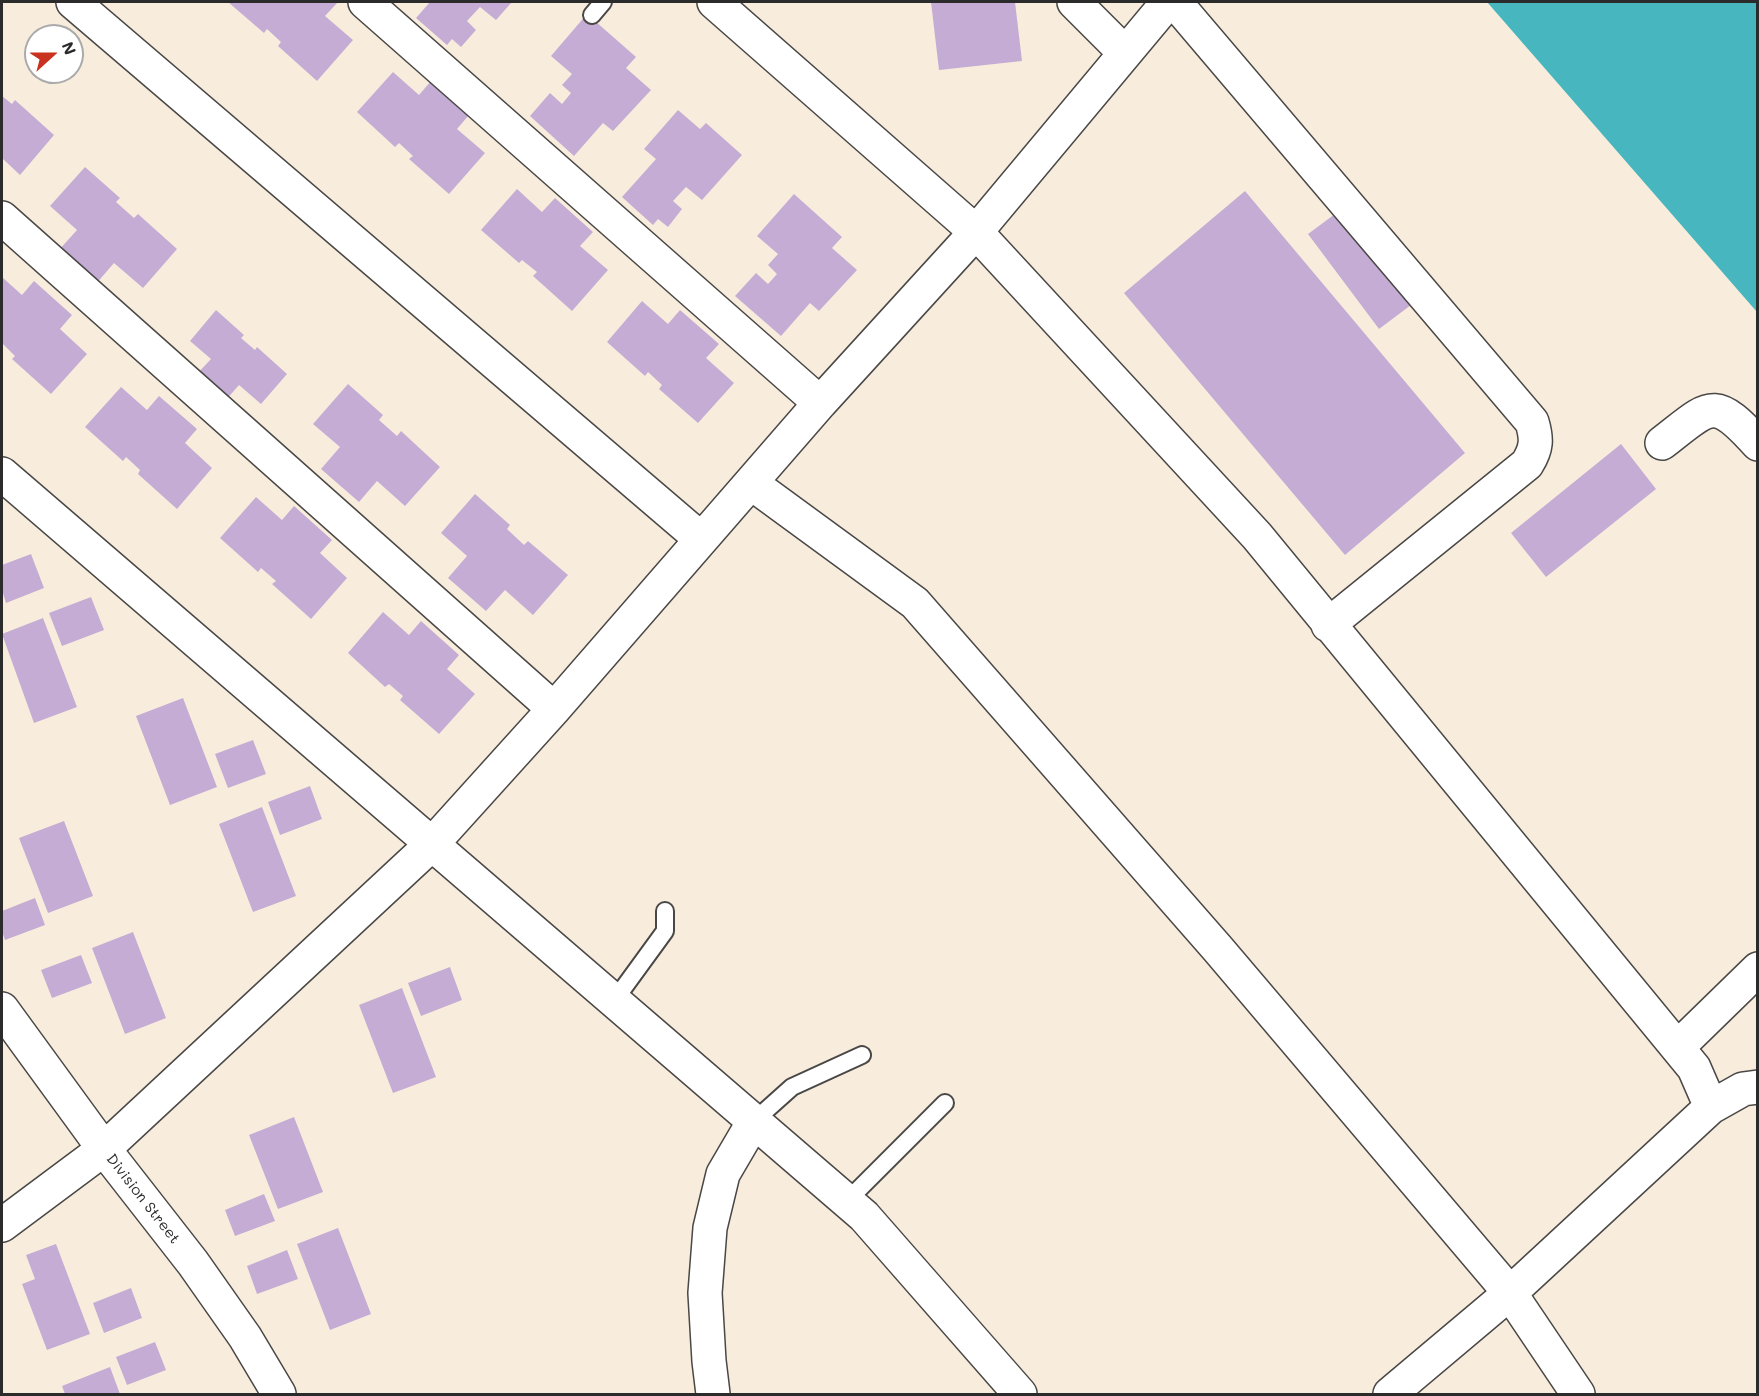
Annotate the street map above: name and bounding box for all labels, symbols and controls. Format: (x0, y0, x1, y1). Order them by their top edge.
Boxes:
north arrow (24, 24, 84, 84)
text: N (57, 39, 81, 58)
street label: Division Street (102, 1150, 184, 1248)

